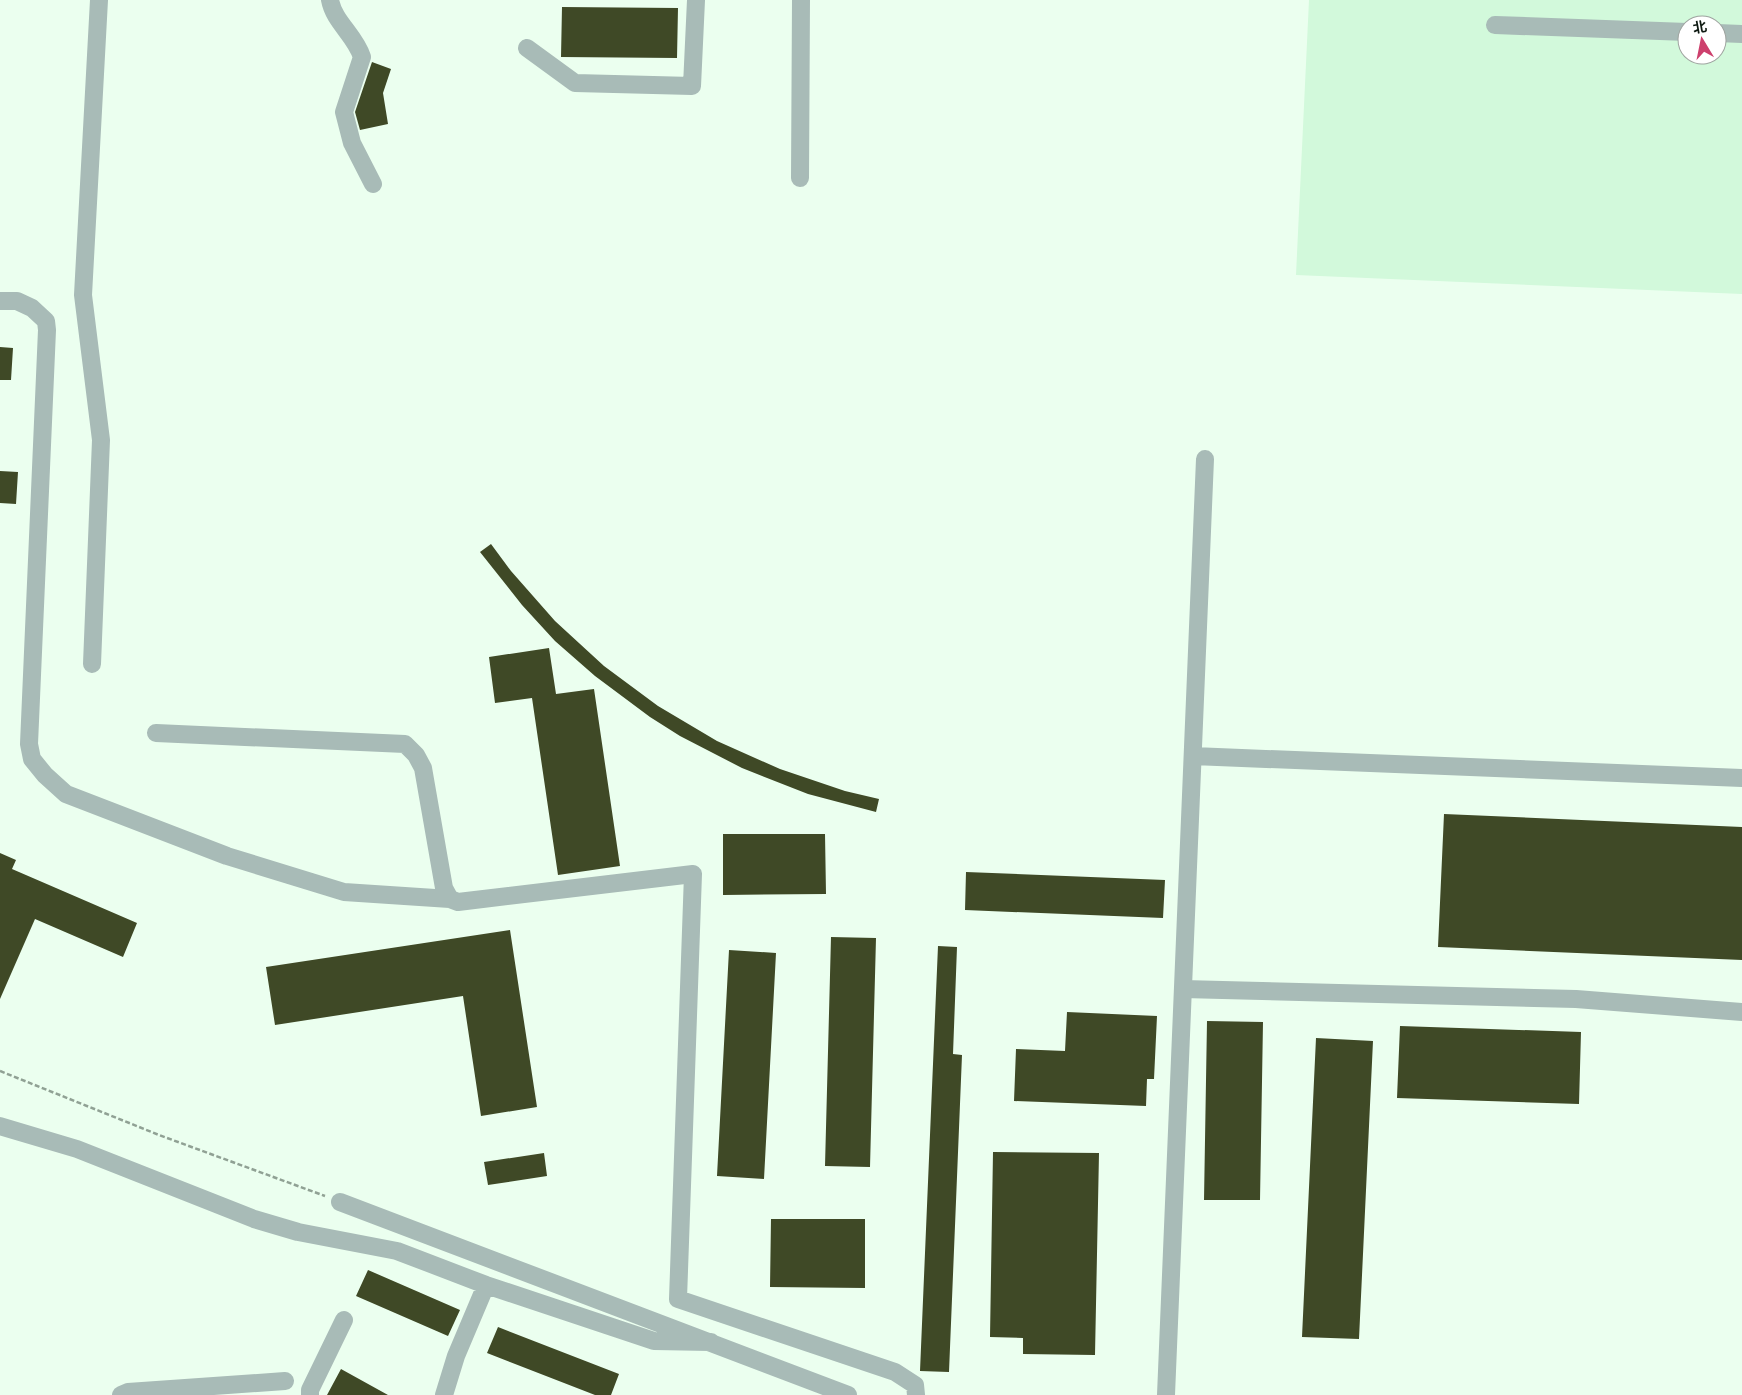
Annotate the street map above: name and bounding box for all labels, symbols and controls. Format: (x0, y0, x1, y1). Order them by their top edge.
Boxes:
north arrow (1677, 15, 1727, 65)
text: 北 (1691, 17, 1708, 37)

